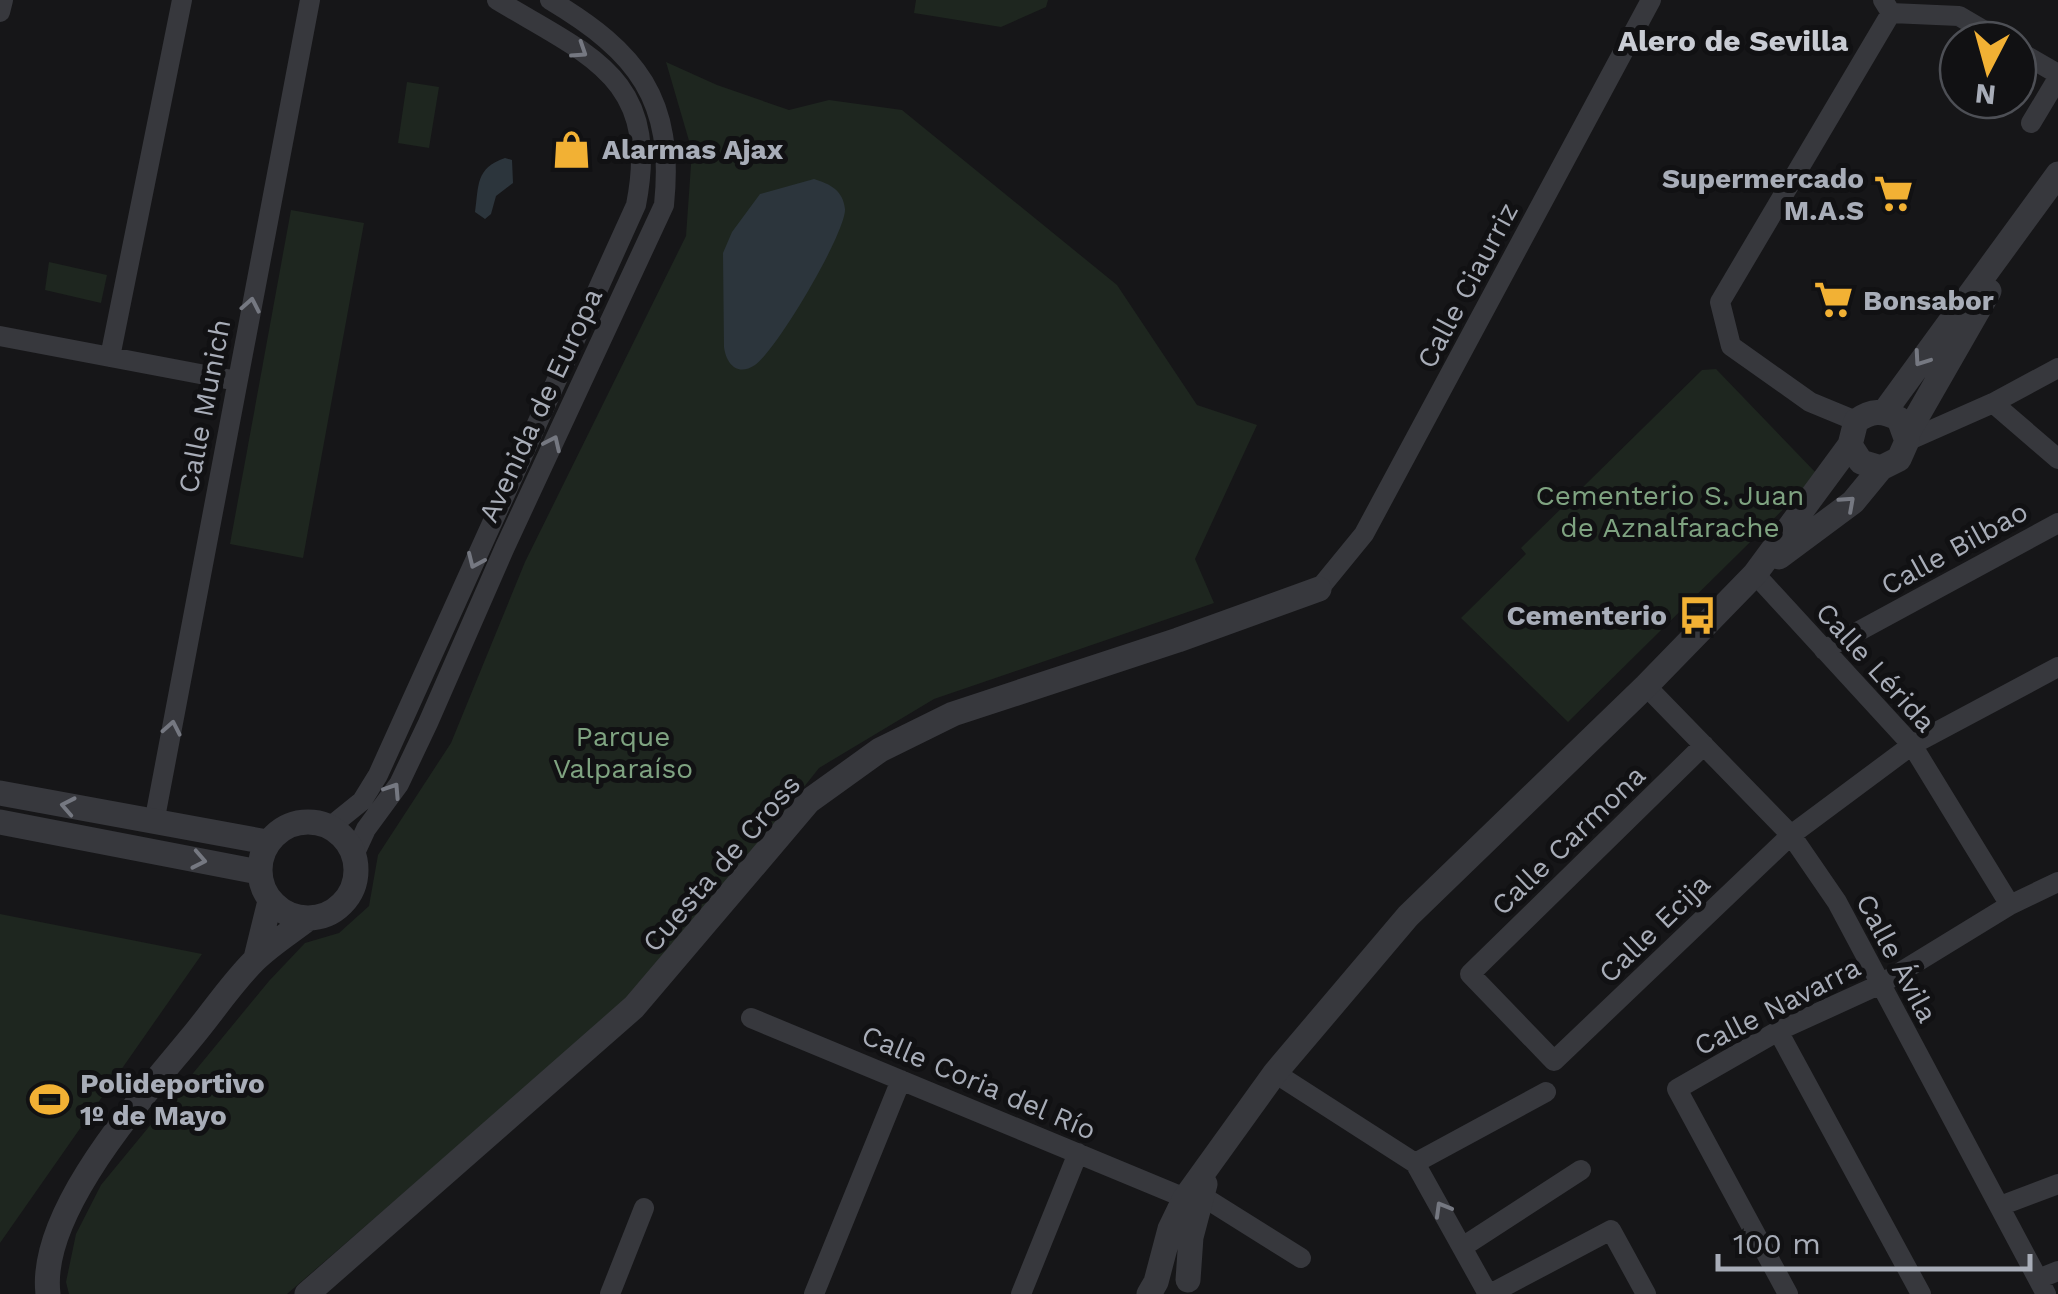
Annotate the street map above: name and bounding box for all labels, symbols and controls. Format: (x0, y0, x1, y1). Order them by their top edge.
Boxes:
north arrow (1938, 20, 2038, 120)
district label: Alero de Sevilla (1618, 23, 1849, 58)
one-way arrow (569, 38, 587, 57)
text: N (1973, 77, 1997, 112)
shop icon: Alarmas Ajax (551, 128, 593, 170)
place label: Alarmas Ajax (602, 133, 784, 166)
place label: Supermercado M.A.S (1662, 162, 1864, 227)
supermarket icon: Supermercado M.A.S (1873, 173, 1915, 215)
street label: Calle Ciaurriz (1410, 197, 1525, 374)
supermarket icon: Bonsabor (1812, 279, 1854, 321)
street label: Avenida de Europa (472, 283, 609, 528)
place label: Bonsabor (1863, 284, 1994, 317)
one-way arrow (240, 297, 261, 314)
street label: Calle Munich (171, 316, 238, 496)
one-way arrow (1915, 348, 1933, 366)
one-way arrow (541, 435, 561, 453)
park label: Cementerio S. Juan de Aznalfarache (1536, 479, 1804, 544)
street label: Calle Bilbao (1875, 495, 2033, 602)
one-way arrow (1837, 497, 1855, 515)
one-way arrow (467, 551, 487, 569)
bus stop icon: Cementerio (1676, 594, 1718, 636)
street label: Calle Lérida (1809, 596, 1942, 739)
place label: Cementerio (1506, 599, 1667, 632)
one-way arrow (161, 719, 182, 736)
park label: Parque Valparaíso (553, 720, 693, 785)
street label: Calle Carmona (1485, 759, 1652, 922)
street label: Cuesta de Cross (636, 768, 807, 959)
one-way arrow (381, 783, 400, 801)
one-way arrow (59, 797, 76, 818)
one-way arrow (190, 849, 207, 870)
street label: Calle Ecija (1592, 867, 1717, 989)
street label: Calle Ávila (1849, 888, 1944, 1028)
street label: Calle Navarra (1689, 950, 1866, 1062)
street label: Calle Coria del Río (857, 1018, 1101, 1147)
place label: Polideportivo 1º de Mayo (80, 1067, 265, 1132)
sports icon: Polideportivo 1º de Mayo (29, 1078, 71, 1120)
one-way arrow (1434, 1201, 1454, 1219)
scale bar (1718, 1209, 2030, 1271)
text: 100 m (1733, 1226, 1821, 1261)

